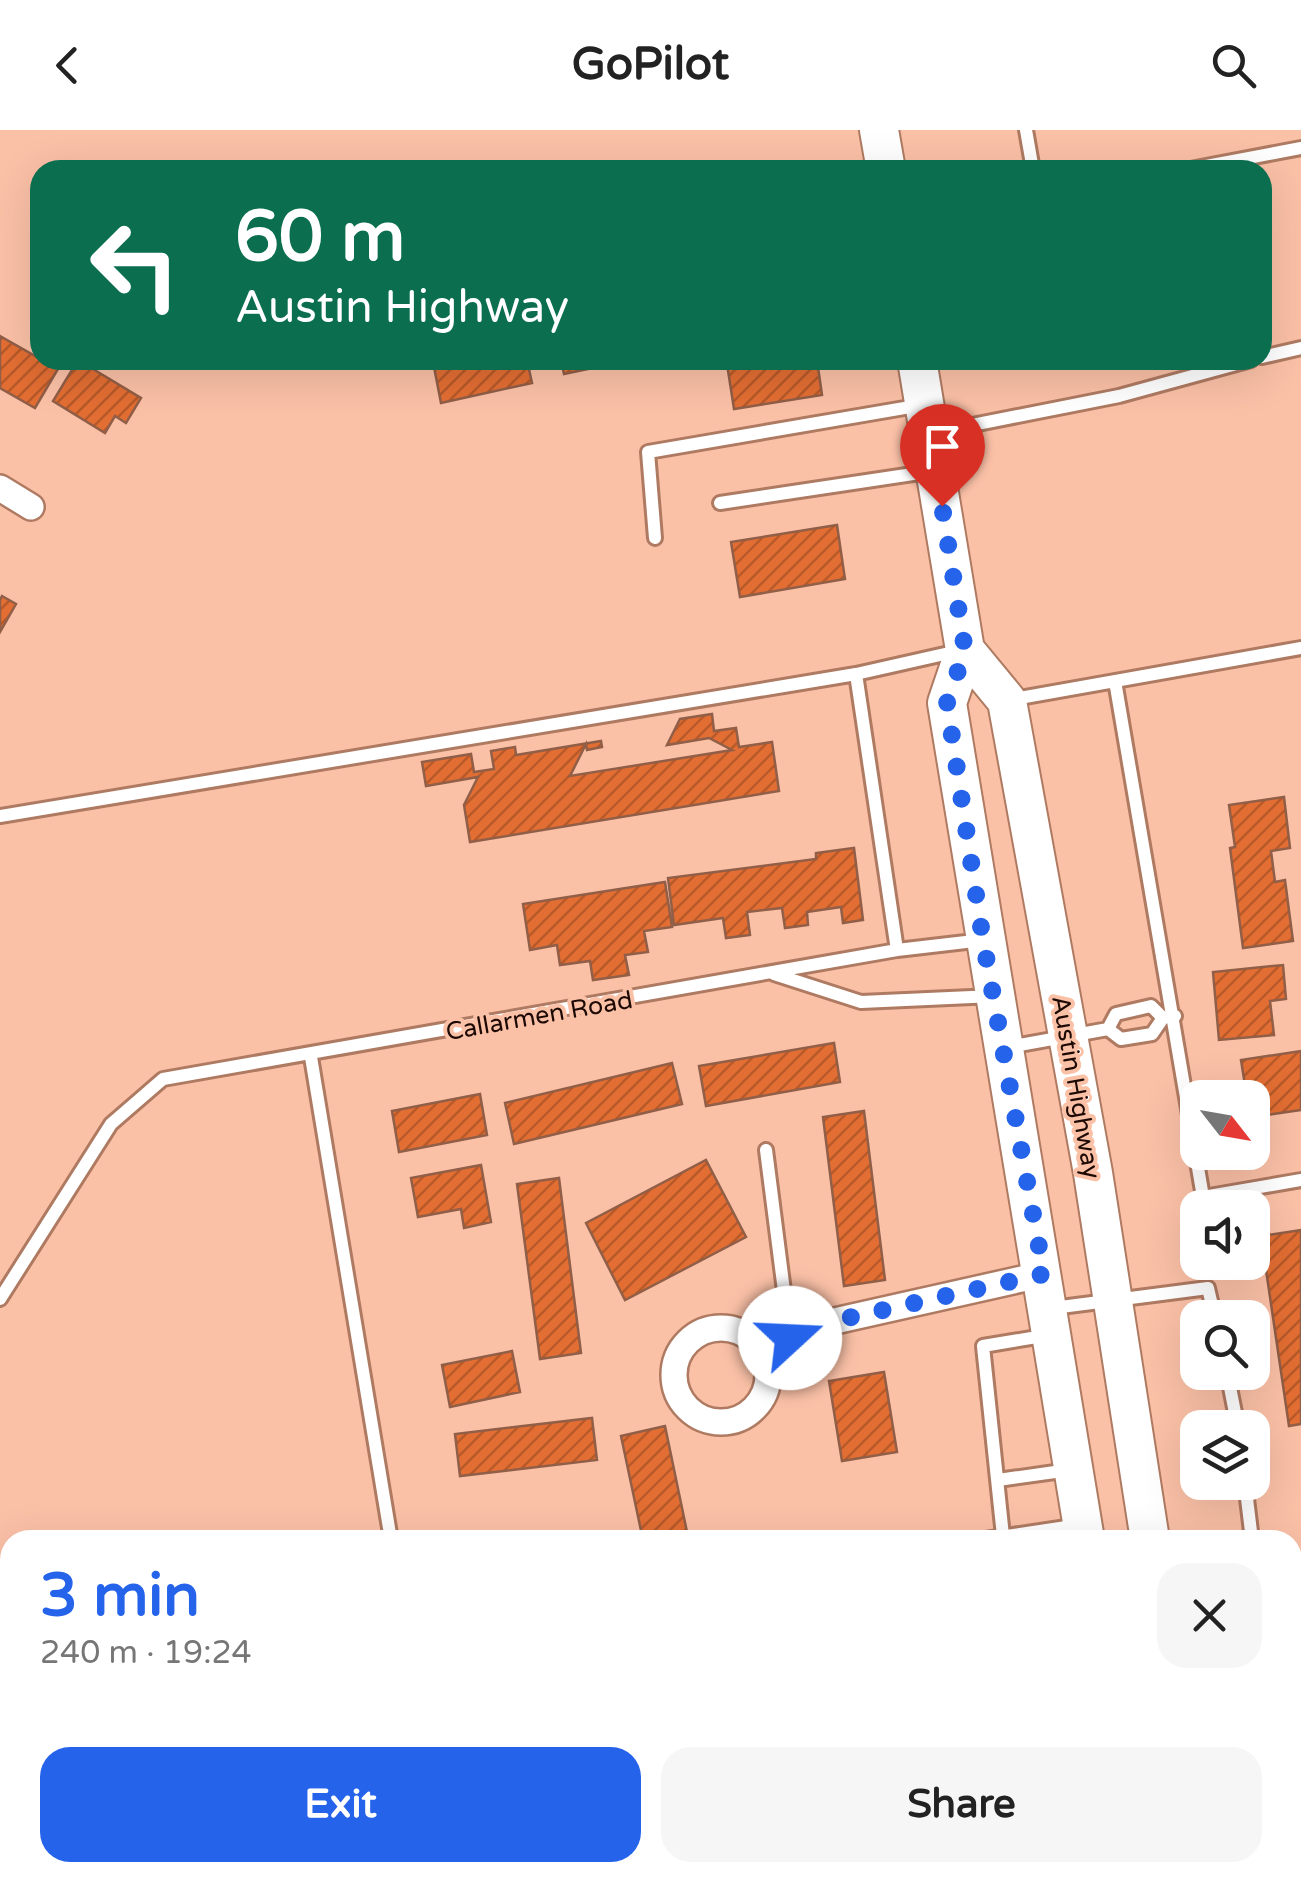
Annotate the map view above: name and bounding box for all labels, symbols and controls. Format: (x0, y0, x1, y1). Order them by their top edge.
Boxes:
icon: back (40, 38, 95, 93)
text: GoPilot (572, 38, 729, 92)
icon: search (1206, 38, 1261, 93)
text: 60 m (235, 196, 405, 280)
icon: left (70, 200, 200, 330)
text: Austin Highway (235, 281, 569, 335)
pin (900, 404, 985, 507)
icon: arrive (915, 419, 970, 474)
street label: Callarmen Road (443, 985, 635, 1047)
street label: Austin Highway (1045, 993, 1107, 1181)
north arrow (1180, 1080, 1270, 1170)
map controls (1180, 1080, 1270, 1500)
button: sound (1180, 1190, 1270, 1280)
position arrow (738, 1286, 842, 1390)
button: search (1180, 1300, 1270, 1390)
button: layers (1180, 1410, 1270, 1500)
text: 3 min (40, 1560, 200, 1632)
button: close (1157, 1563, 1262, 1668)
text: 240 m · 19:24 (40, 1634, 252, 1672)
button: Exit (40, 1747, 641, 1862)
button: Share (661, 1747, 1262, 1862)

